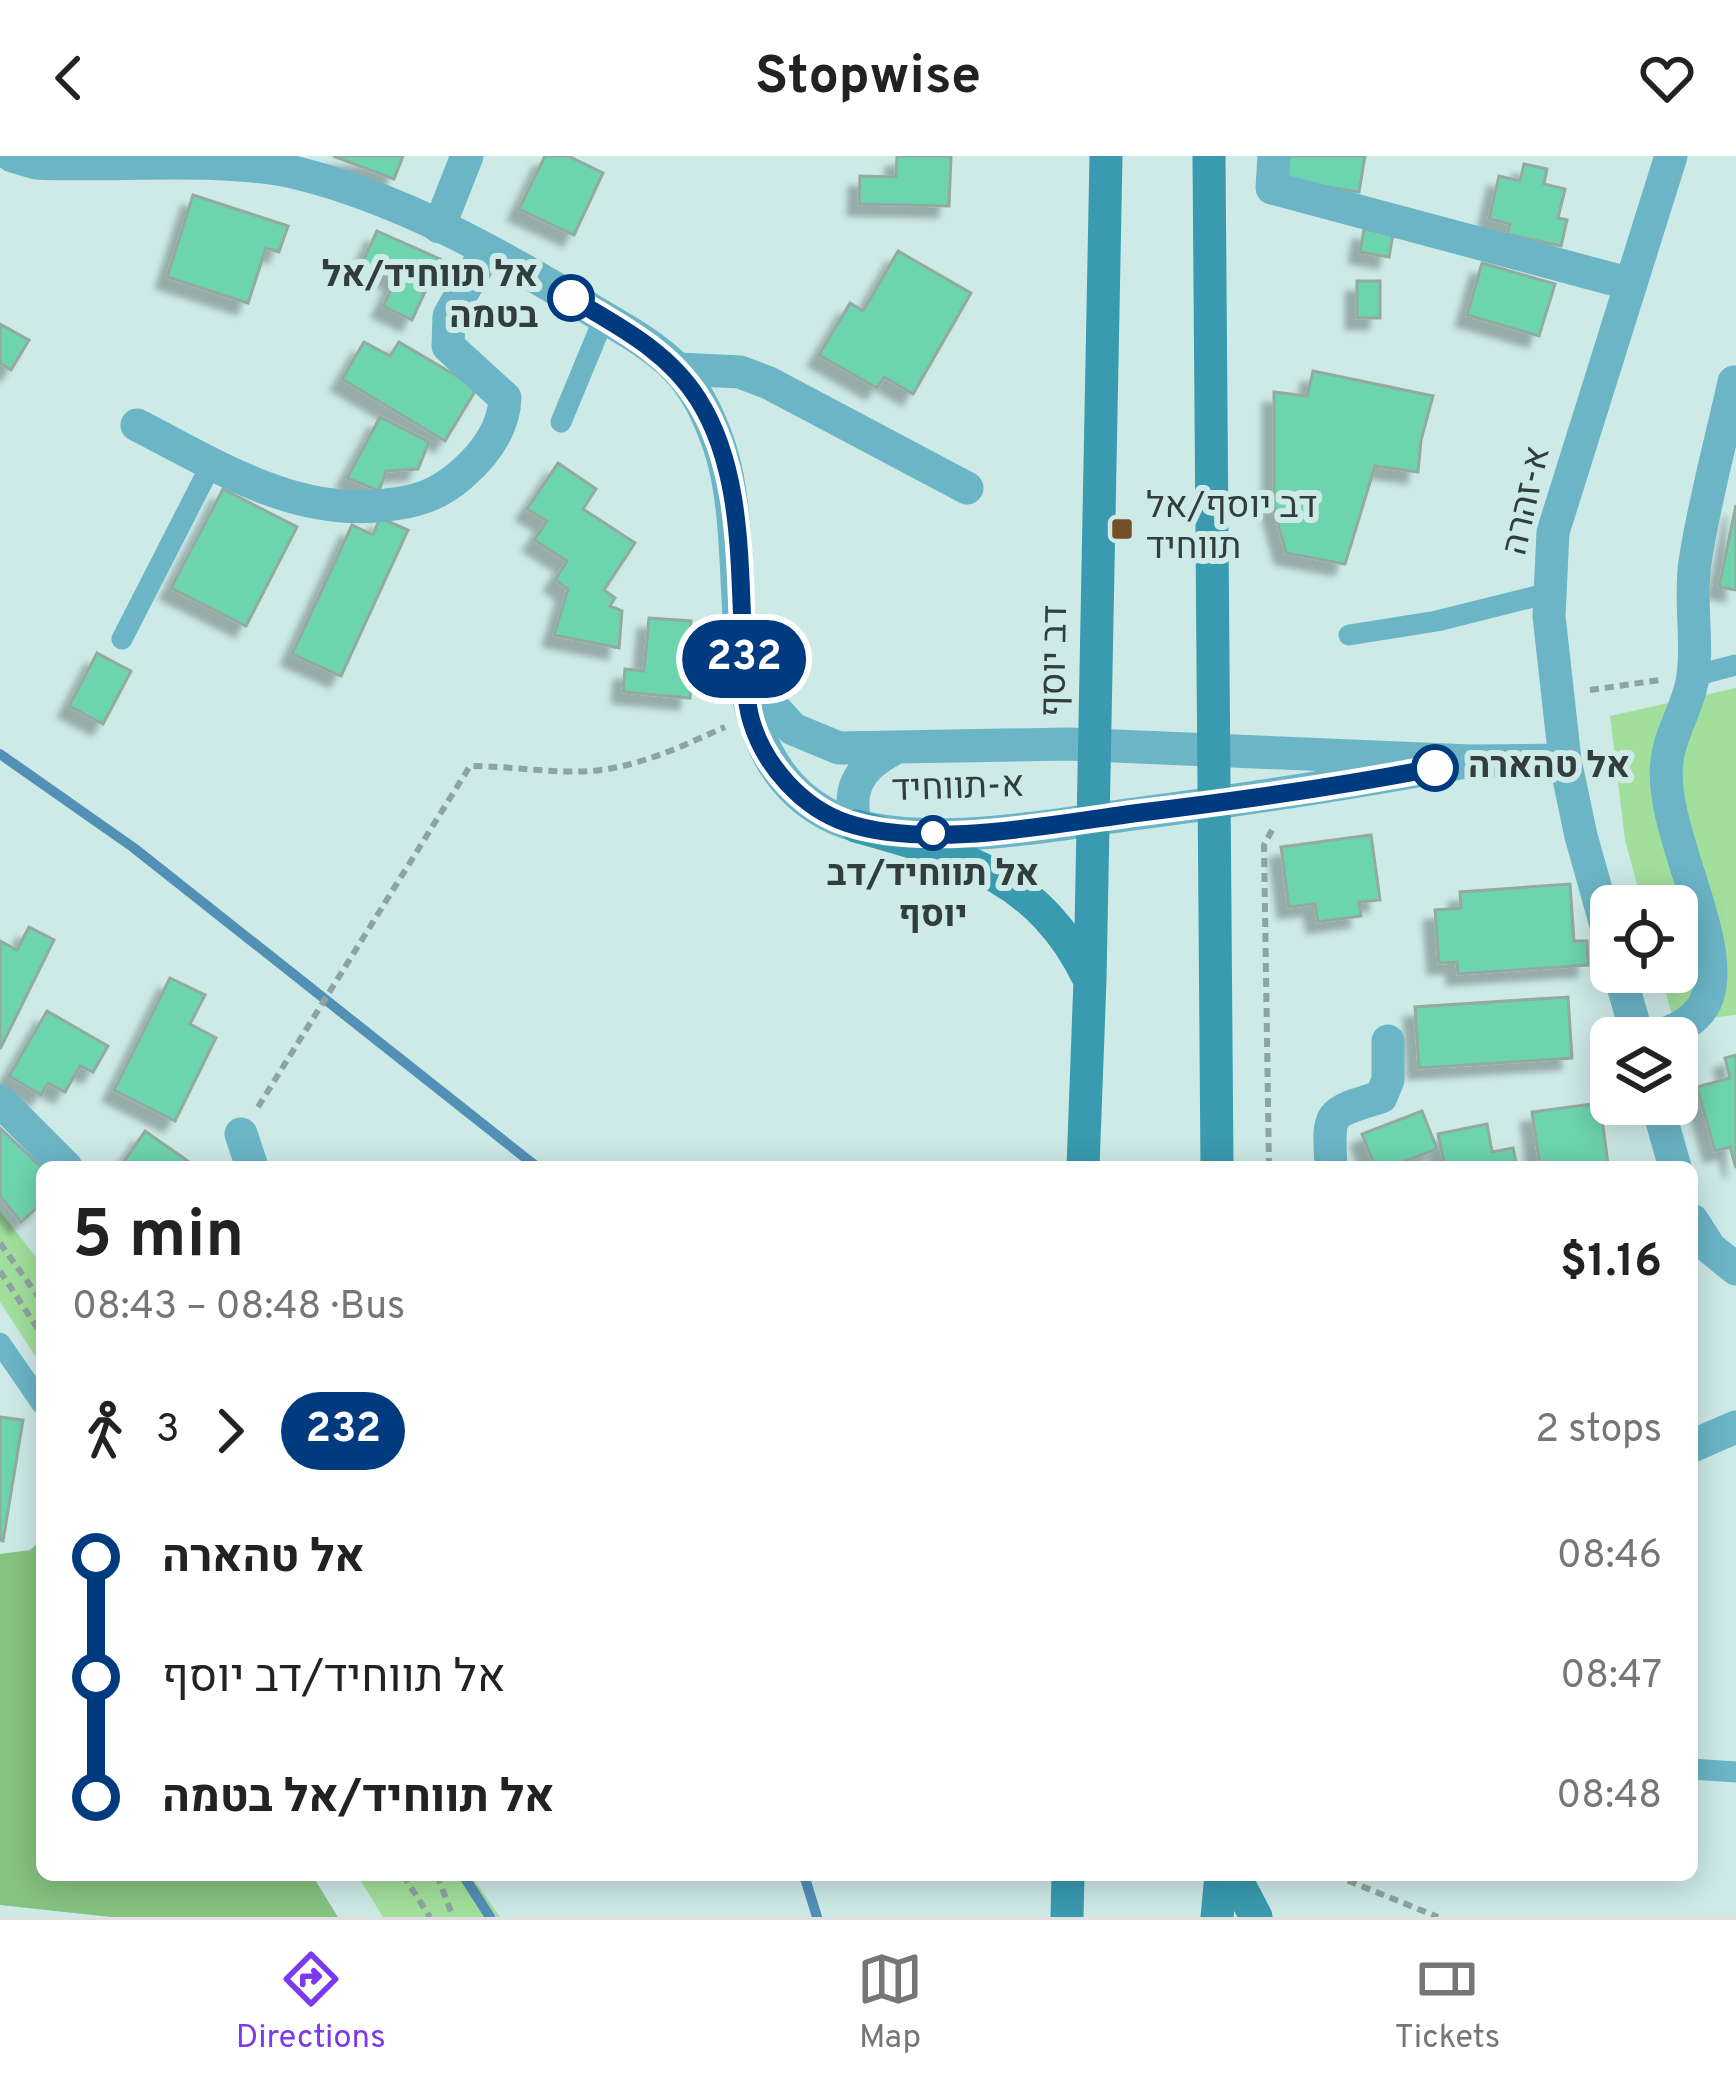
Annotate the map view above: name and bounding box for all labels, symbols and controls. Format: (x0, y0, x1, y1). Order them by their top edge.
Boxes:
text: Stopwise (755, 44, 981, 113)
icon: back (36, 45, 102, 111)
icon: heart (1634, 45, 1700, 111)
place label: אל תווחיד/אל בטמה (322, 254, 538, 341)
marker: אל תווחיד/אל בטמה (549, 276, 593, 320)
street label: א-זהרה (1493, 442, 1563, 560)
place label: דב יוסף/אל תווחיד (1146, 485, 1317, 572)
marker: דב יוסף/אל תווחיד (1109, 516, 1135, 542)
street label: דב יוסף (1032, 605, 1080, 717)
line badge: 232 (675, 620, 813, 698)
text: 232 (706, 632, 782, 685)
place label: אל טהארה (1468, 745, 1630, 791)
marker: אל טהארה (1413, 746, 1457, 790)
street label: א-תווחיד (891, 764, 1025, 814)
marker: אל תווחיד/דב יוסף (917, 817, 949, 849)
place label: אל תווחיד/דב יוסף (827, 853, 1039, 940)
map controls (1590, 885, 1698, 1125)
button: locate (1590, 885, 1698, 993)
button: layers (1590, 1017, 1698, 1125)
text: 5 min (72, 1197, 244, 1280)
text: $1.16 (1560, 1235, 1662, 1292)
text: 08:43 – 08:48 · Bus (72, 1284, 405, 1333)
icon: walk (72, 1398, 138, 1464)
icon: forward (197, 1398, 263, 1464)
text: 232 (305, 1404, 381, 1457)
text: 3 (156, 1407, 179, 1456)
text: 2 stops (1535, 1407, 1662, 1456)
text: אל טהארה (162, 1531, 365, 1588)
text: 08:46 (1557, 1533, 1662, 1582)
text: אל תווחיד/דב יוסף (162, 1651, 506, 1708)
text: 08:47 (1560, 1653, 1662, 1702)
text: אל תווחיד/אל בטמה (162, 1771, 554, 1828)
text: 08:48 (1556, 1773, 1662, 1822)
tab: Directions (236, 1946, 386, 2060)
tab: Map (857, 1946, 923, 2060)
tab: Tickets (1395, 1946, 1500, 2060)

